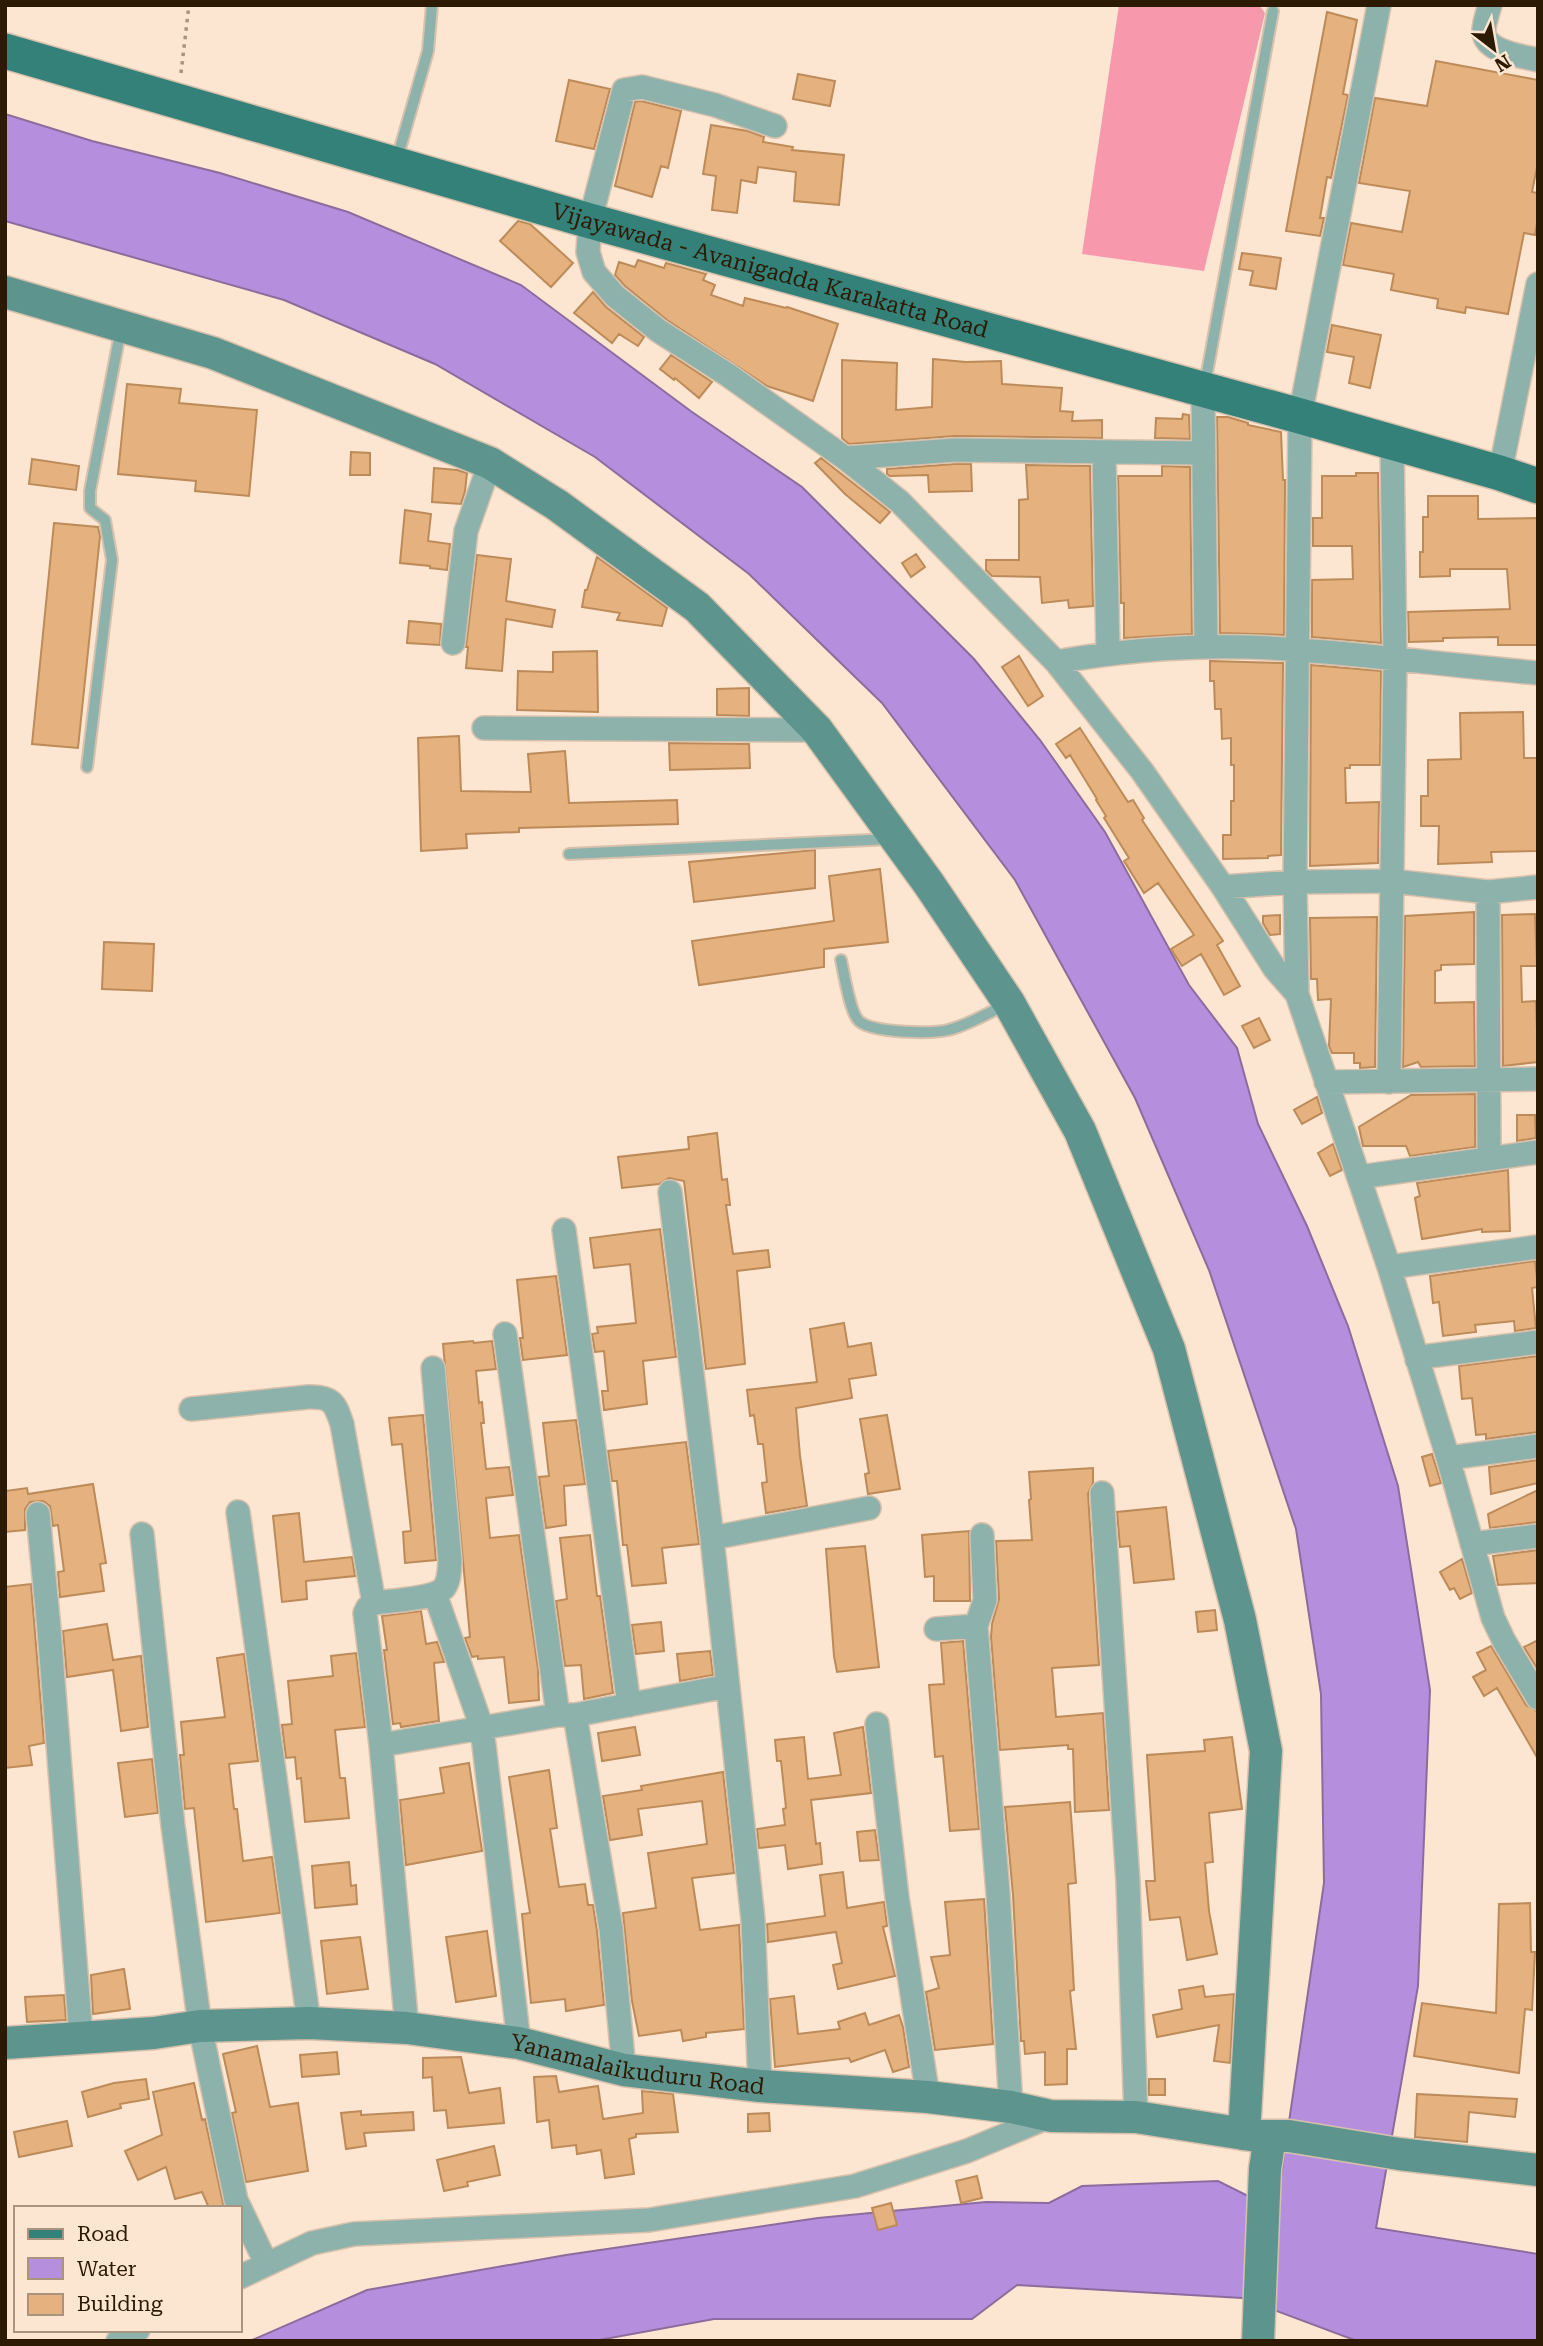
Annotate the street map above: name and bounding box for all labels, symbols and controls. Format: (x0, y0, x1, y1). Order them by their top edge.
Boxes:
north arrow (1459, 14, 1529, 84)
text: N (1490, 50, 1515, 77)
street label: Vijayawada - Avanigadda Karakatta Road (549, 198, 992, 344)
street label: Yanamalaikuduru Road (509, 2029, 766, 2100)
legend (14, 2206, 242, 2332)
text: Road (77, 2222, 129, 2246)
text: Water (77, 2257, 137, 2281)
text: Building (77, 2292, 163, 2316)

